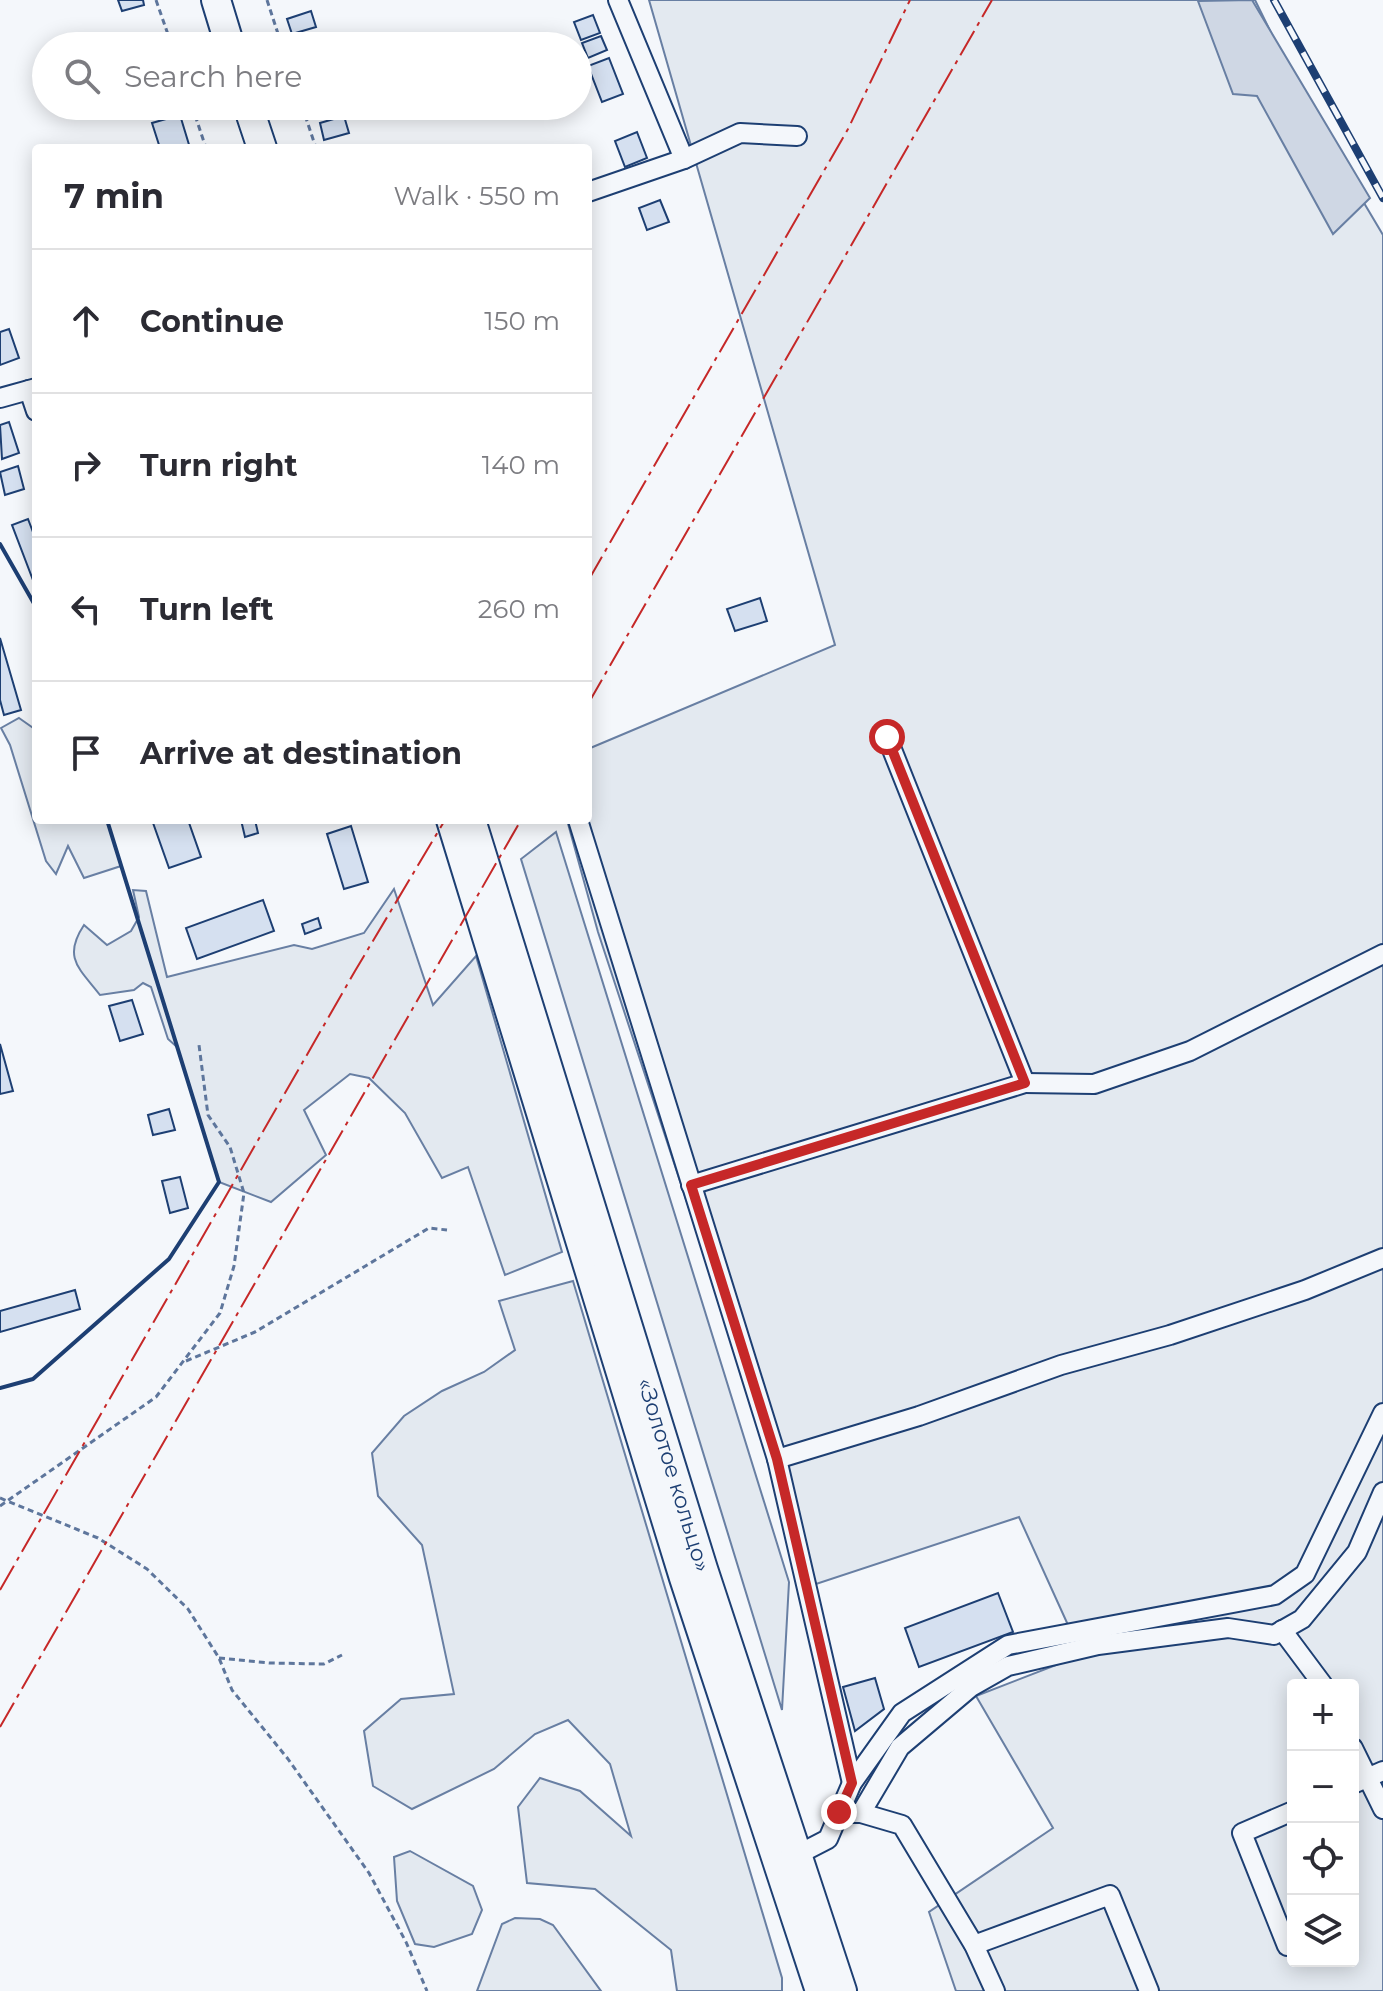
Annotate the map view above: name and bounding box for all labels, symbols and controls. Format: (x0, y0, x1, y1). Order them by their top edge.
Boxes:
search box (32, 32, 592, 120)
icon: search (60, 54, 104, 98)
text: Search here (124, 58, 302, 95)
text: 7 min (64, 175, 164, 217)
text: Walk · 550 m (394, 180, 560, 212)
icon: ahead (64, 299, 108, 343)
text: Continue (140, 303, 284, 340)
text: 150 m (484, 305, 560, 337)
icon: right (64, 443, 108, 487)
text: Turn right (140, 447, 297, 484)
text: 140 m (482, 449, 560, 481)
icon: left (64, 587, 108, 631)
text: Turn left (140, 591, 273, 628)
text: 260 m (478, 593, 560, 625)
route start (869, 719, 905, 755)
icon: arrive (64, 731, 108, 775)
text: Arrive at destination (140, 735, 462, 772)
street label: «Золотое кольцо» (632, 1375, 716, 1575)
map controls (1287, 1679, 1359, 1967)
button: + (1287, 1679, 1359, 1751)
button: − (1287, 1751, 1359, 1823)
route end (821, 1794, 857, 1830)
button: locate (1287, 1823, 1359, 1895)
button: layers (1287, 1895, 1359, 1967)

